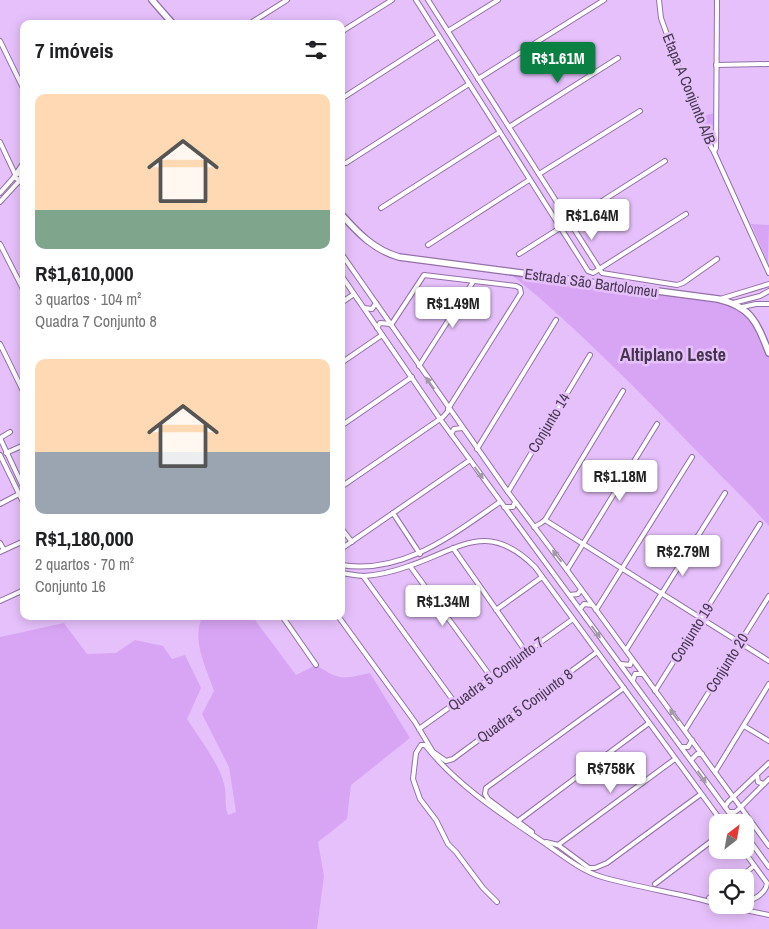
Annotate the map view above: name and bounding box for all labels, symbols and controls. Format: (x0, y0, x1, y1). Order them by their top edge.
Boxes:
street label: Etapa A Conjunto A/B (658, 30, 721, 147)
text: 7 imóveis (35, 36, 114, 65)
icon: filters (302, 36, 330, 64)
pin: R$1.61M (512, 42, 604, 84)
text: R$1.61M (531, 47, 585, 69)
icon: home (138, 126, 228, 216)
pin: R$1.64M (546, 198, 638, 241)
text: R$1.64M (565, 204, 619, 226)
text: R$1,610,000 (35, 259, 134, 288)
street label: Estrada São Bartolomeu (523, 263, 659, 302)
pin: R$1.49M (407, 286, 499, 329)
text: 3 quartos · 104 m² (35, 288, 141, 310)
text: R$1.49M (426, 292, 480, 314)
text: Quadra 7 Conjunto 8 (35, 310, 157, 332)
district label: Altiplano Leste (620, 342, 726, 367)
one-way arrow (425, 376, 435, 389)
street label: Conjunto 14 (522, 389, 575, 457)
icon: home (138, 391, 228, 481)
pin: R$1.18M (574, 460, 666, 502)
text: R$1.18M (593, 465, 647, 487)
one-way arrow (474, 466, 484, 480)
text: R$1,180,000 (35, 524, 134, 553)
pin: R$2.79M (637, 534, 729, 577)
text: R$2.79M (656, 540, 710, 562)
one-way arrow (552, 549, 562, 563)
text: 2 quartos · 70 m² (35, 553, 134, 575)
text: Conjunto 16 (35, 575, 106, 597)
pin: R$1.34M (397, 584, 489, 627)
text: R$1.34M (416, 590, 470, 612)
street label: Conjunto 19 (665, 599, 718, 666)
one-way arrow (591, 625, 601, 639)
street label: Conjunto 20 (700, 629, 753, 696)
street label: Quadra 5 Conjunto 7 (443, 631, 548, 716)
street label: Quadra 5 Conjunto 8 (472, 663, 577, 748)
one-way arrow (669, 708, 679, 722)
pin: R$758K (570, 752, 652, 794)
text: R$758K (587, 757, 635, 779)
one-way arrow (697, 770, 707, 784)
north arrow (709, 814, 754, 859)
map controls (709, 814, 754, 914)
button: locate (709, 869, 754, 914)

